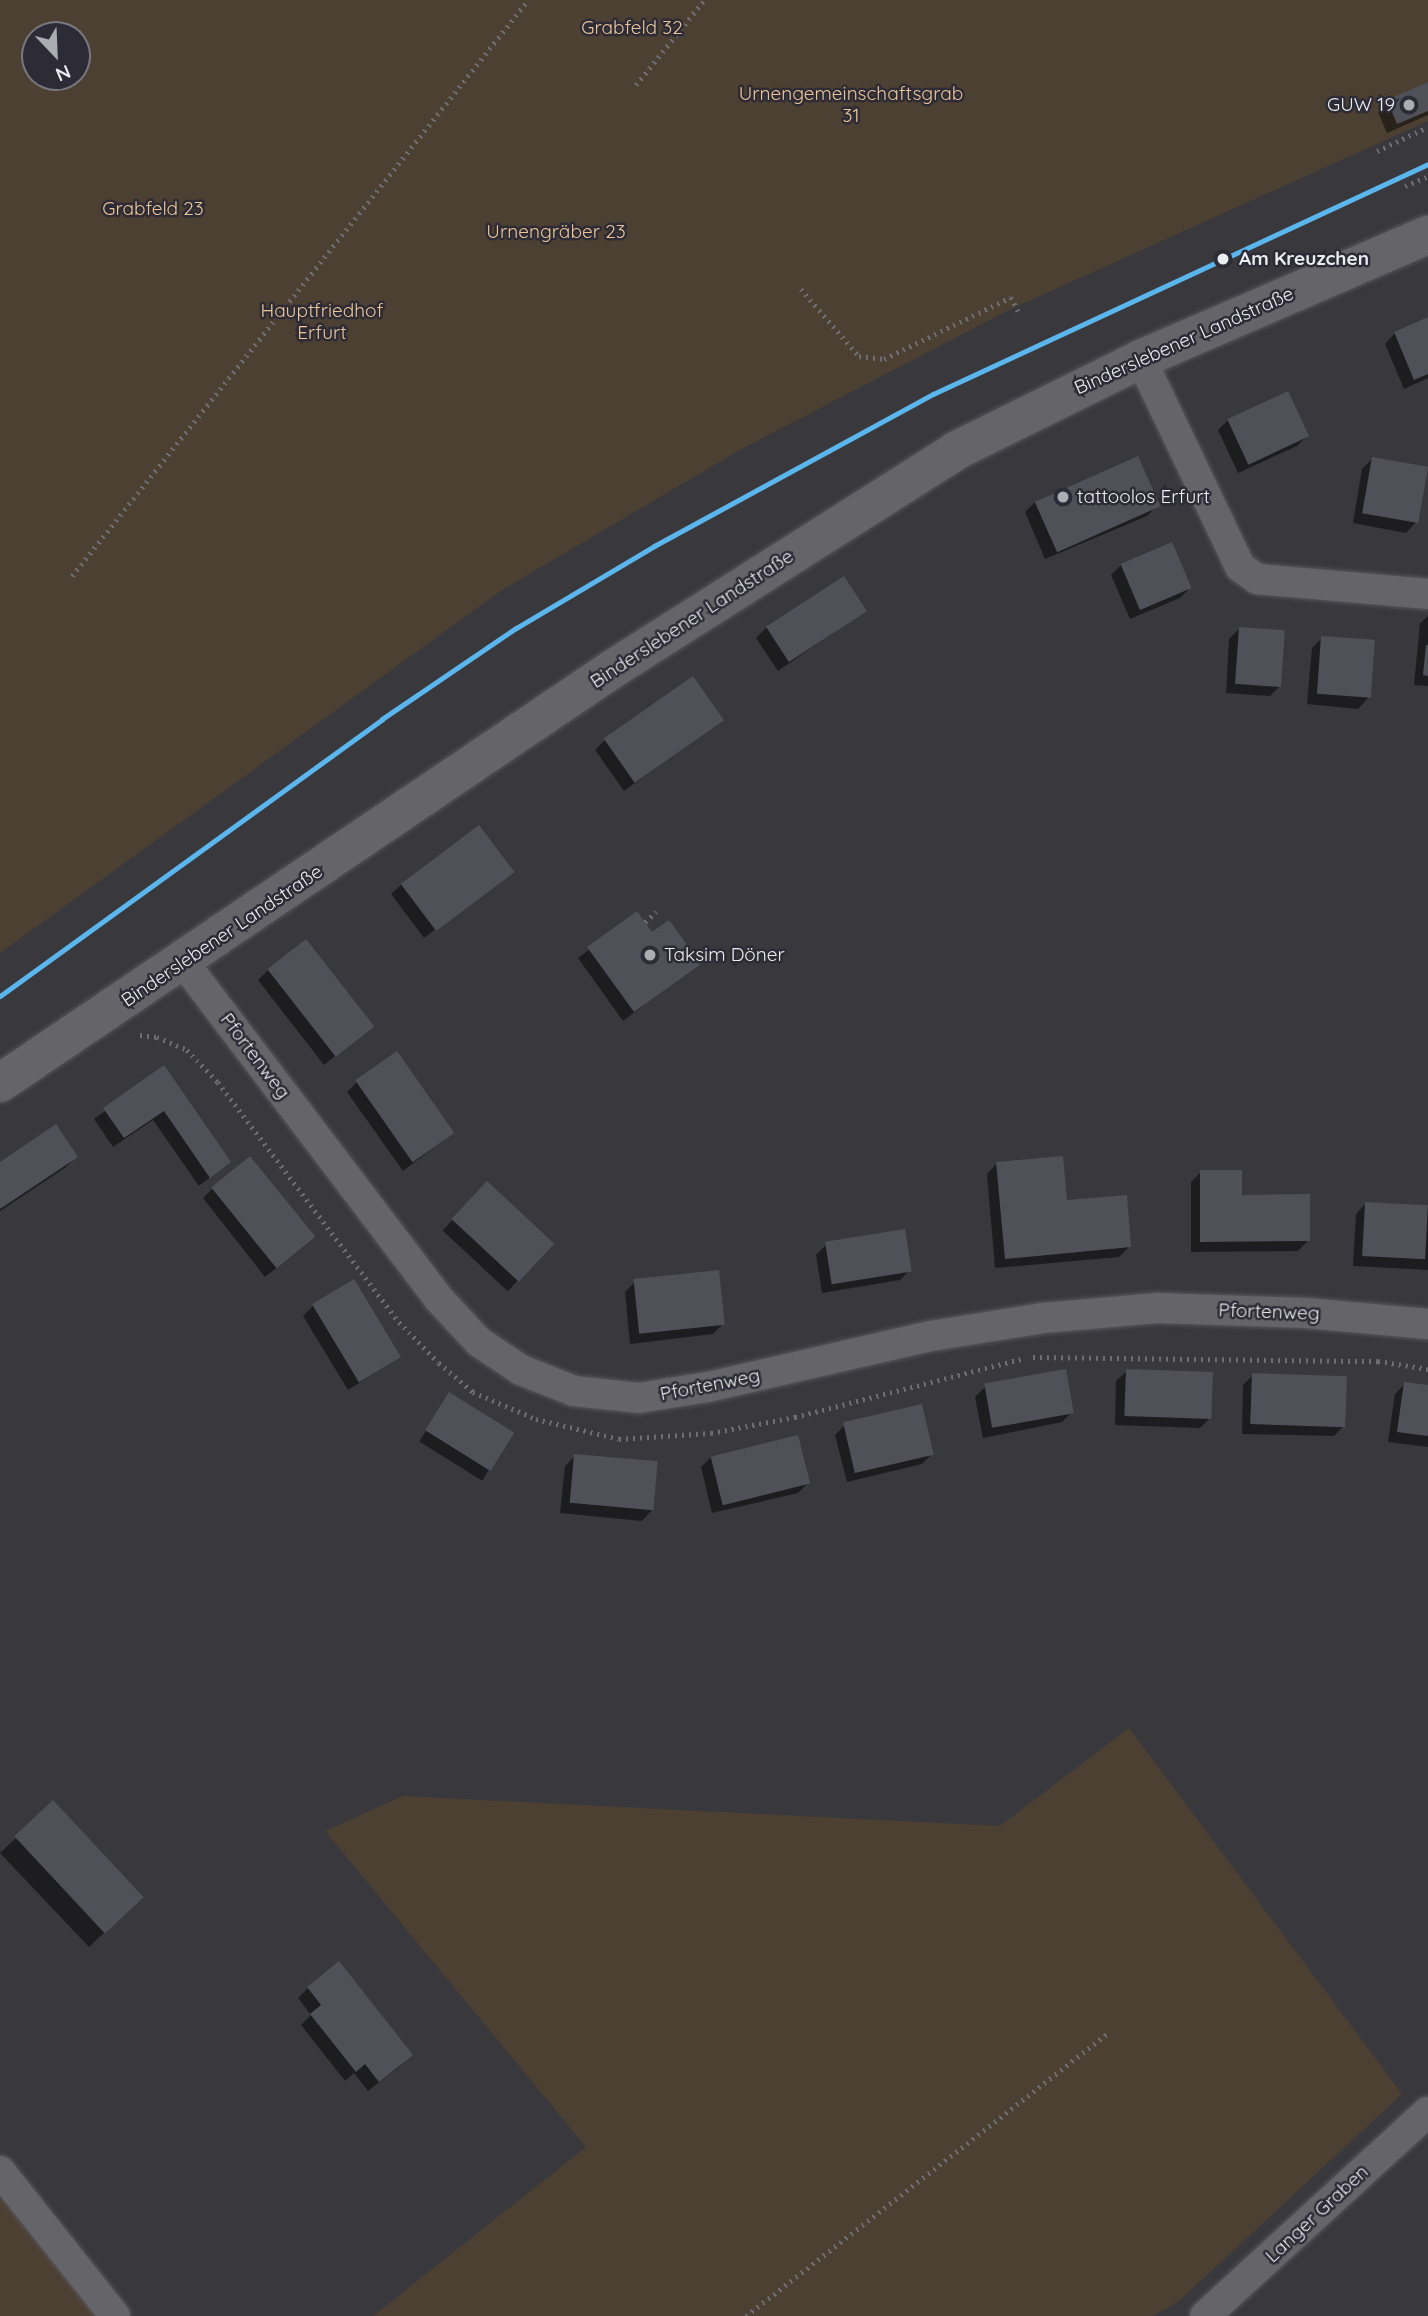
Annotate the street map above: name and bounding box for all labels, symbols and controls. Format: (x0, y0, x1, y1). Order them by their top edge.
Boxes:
park label: Grabfeld 32 (581, 17, 683, 39)
north arrow (21, 21, 91, 91)
text: N (52, 60, 75, 87)
park label: Urnengemeinschaftsgrab 31 (739, 83, 963, 127)
place label: GUW 19 (1327, 94, 1395, 116)
marker: GUW 19 (1401, 97, 1417, 113)
park label: Grabfeld 23 (102, 198, 204, 220)
park label: Urnengräber 23 (486, 221, 626, 243)
place label: Am Kreuzchen (1239, 248, 1369, 270)
marker: Am Kreuzchen (1213, 249, 1233, 269)
street label: Binderslebener Landstraße (1071, 282, 1297, 400)
park label: Hauptfriedhof Erfurt (261, 300, 383, 344)
place label: tattoolos Erfurt (1077, 486, 1210, 508)
marker: tattoolos Erfurt (1055, 489, 1071, 505)
street label: Binderslebener Landstraße (586, 545, 798, 693)
street label: Binderslebener Landstraße (117, 860, 327, 1012)
place label: Taksim Döner (664, 944, 785, 966)
marker: Taksim Döner (642, 947, 658, 963)
street label: Pfortenweg (215, 1009, 295, 1103)
street label: Pfortenweg (1218, 1299, 1320, 1325)
street label: Pfortenweg (658, 1364, 762, 1406)
street label: Langer Graben (1261, 2161, 1373, 2267)

